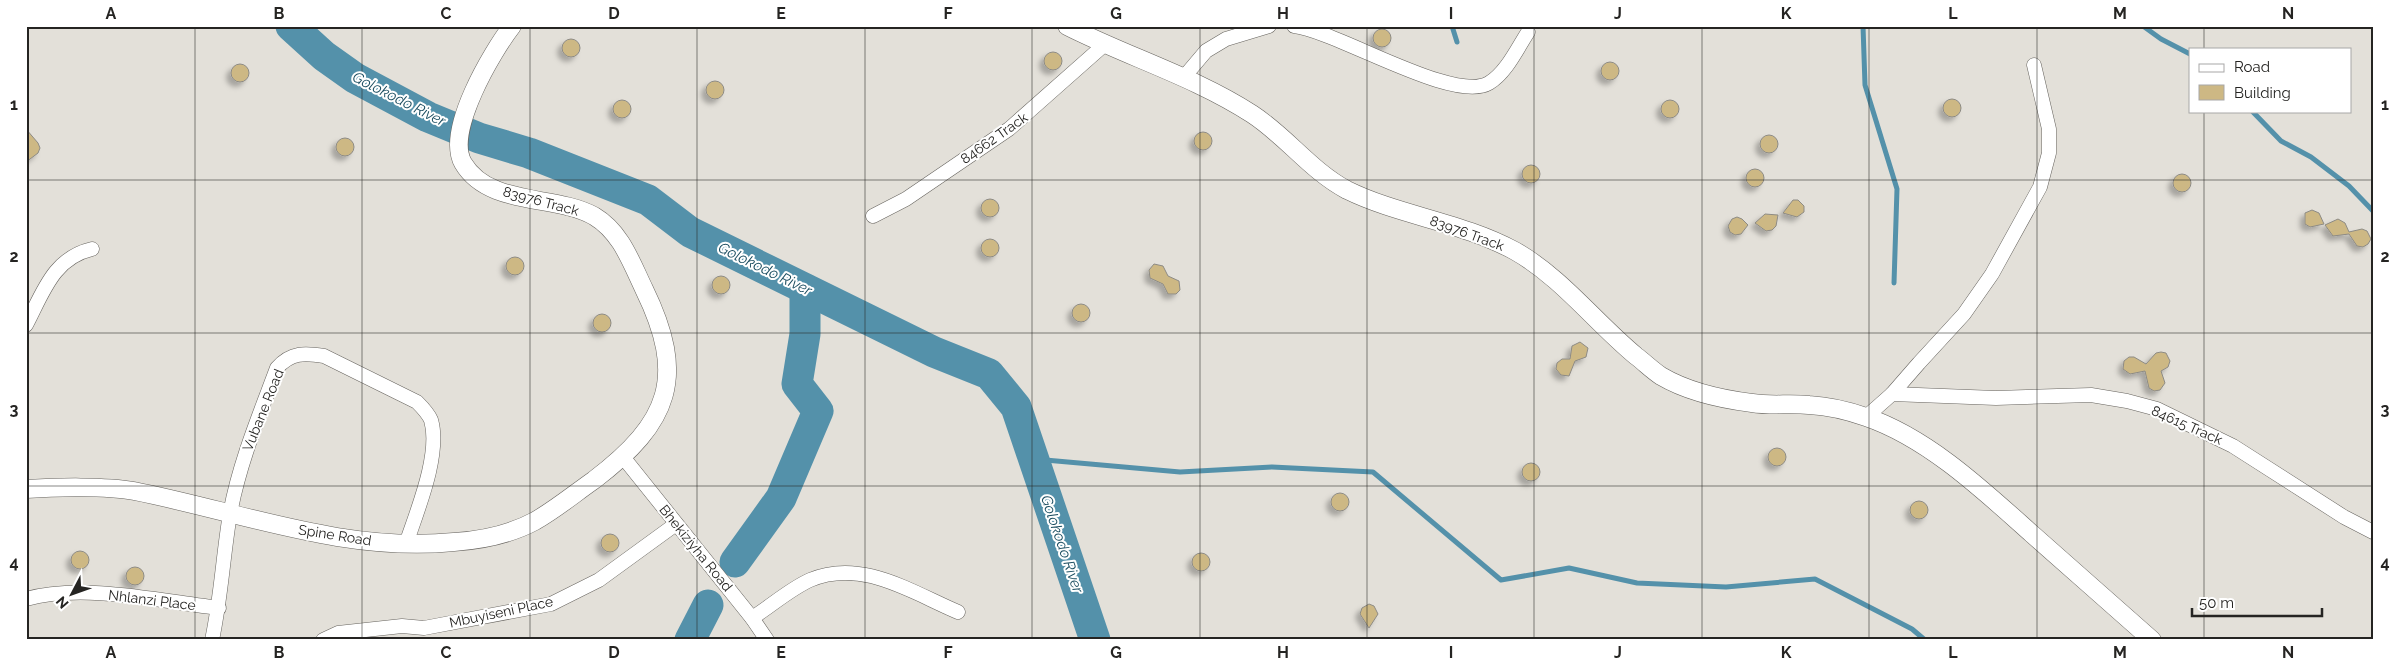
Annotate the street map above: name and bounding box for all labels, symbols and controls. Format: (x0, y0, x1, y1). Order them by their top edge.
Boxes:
text: A (106, 4, 117, 23)
text: B (274, 4, 285, 23)
text: C (441, 4, 452, 23)
text: D (608, 4, 620, 23)
text: E (776, 4, 786, 23)
text: F (943, 4, 953, 23)
text: G (1110, 4, 1122, 23)
text: H (1277, 4, 1289, 23)
text: I (1449, 4, 1453, 23)
text: J (1614, 4, 1622, 23)
text: K (1781, 4, 1792, 23)
text: L (1948, 4, 1958, 23)
text: M (2113, 4, 2127, 23)
text: N (2282, 4, 2294, 23)
legend (2189, 48, 2352, 112)
text: Road (2234, 58, 2270, 76)
water label: Golokodo River (349, 68, 449, 131)
text: Building (2234, 84, 2291, 102)
text: 1 (10, 95, 18, 114)
text: 1 (2381, 95, 2389, 114)
street label: 84662 Track (957, 109, 1031, 167)
street label: 83976 Track (501, 183, 581, 219)
street label: 83976 Track (1428, 212, 1507, 254)
water label: Golokodo River (715, 239, 816, 300)
text: 2 (9, 247, 19, 266)
text: 2 (2380, 247, 2390, 266)
street label: Vubane Road (239, 367, 287, 453)
text: 3 (10, 400, 19, 419)
text: 3 (2381, 400, 2390, 419)
street label: 84615 Track (2149, 402, 2226, 448)
water label: Golokodo River (1037, 493, 1087, 596)
street label: Bhekiziyha Road (656, 502, 736, 594)
street label: Spine Road (297, 521, 373, 549)
text: 4 (9, 553, 19, 572)
text: 4 (2380, 553, 2390, 572)
north arrow (48, 568, 98, 618)
scale bar (2192, 586, 2322, 618)
street label: Nhlanzi Place (107, 587, 197, 613)
text: N (53, 593, 72, 612)
street label: Mbuyiseni Place (448, 593, 554, 631)
text: 50 m (2199, 594, 2234, 612)
text: A (106, 643, 117, 662)
text: B (274, 643, 285, 662)
text: C (441, 643, 452, 662)
text: D (608, 643, 620, 662)
text: E (776, 643, 786, 662)
text: F (943, 643, 953, 662)
text: G (1110, 643, 1122, 662)
text: H (1277, 643, 1289, 662)
text: I (1449, 643, 1453, 662)
text: J (1614, 643, 1622, 662)
text: K (1781, 643, 1792, 662)
text: L (1948, 643, 1958, 662)
text: M (2113, 643, 2127, 662)
text: N (2282, 643, 2294, 662)

